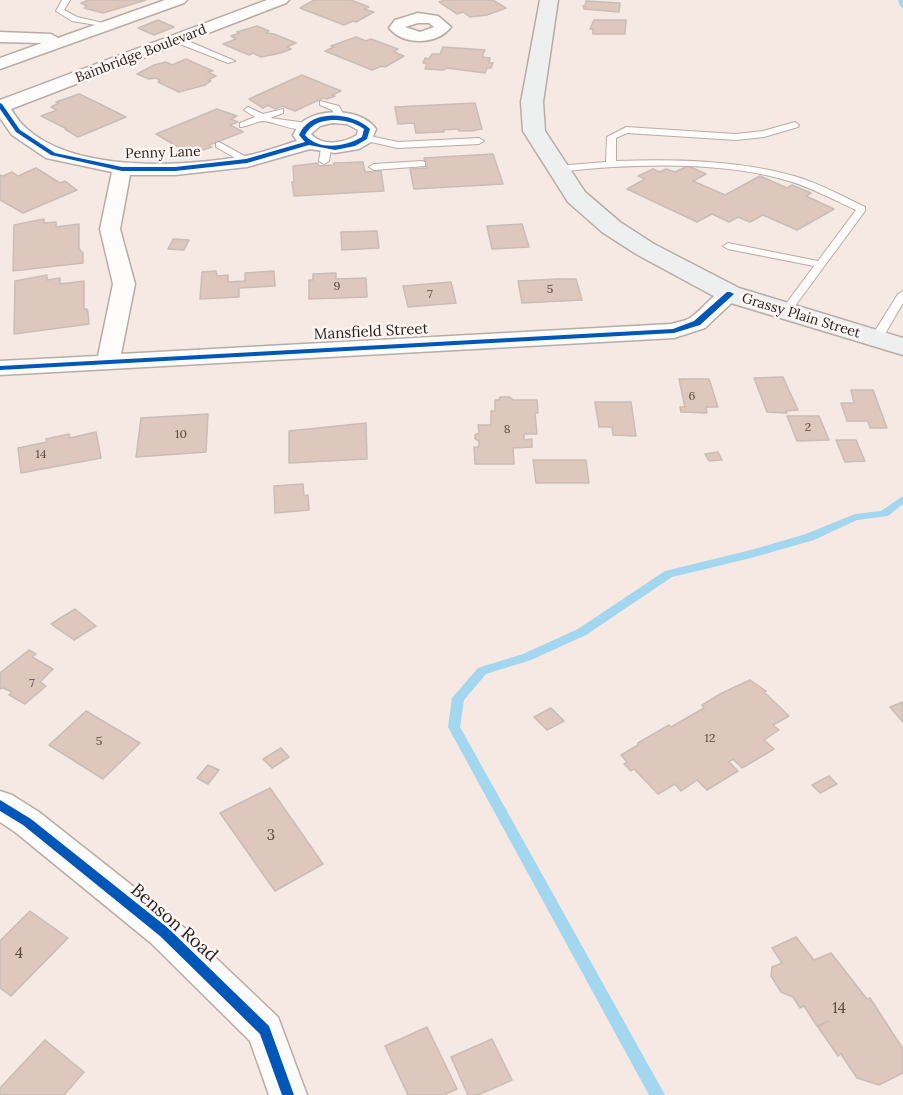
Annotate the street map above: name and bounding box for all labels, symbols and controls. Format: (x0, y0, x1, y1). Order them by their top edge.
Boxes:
street label: Bainbridge Boulevard (73, 21, 209, 87)
street label: Penny Lane (125, 143, 201, 163)
house number: 9 (334, 280, 340, 294)
house number: 5 (547, 283, 553, 297)
house number: 7 (427, 288, 433, 302)
street label: Grassy Plain Street (740, 290, 862, 342)
street label: Mansfield Street (313, 320, 429, 344)
house number: 6 (689, 390, 695, 404)
house number: 2 (805, 421, 811, 435)
house number: 8 (504, 423, 510, 437)
house number: 10 (175, 428, 187, 442)
house number: 14 (36, 448, 46, 462)
house number: 7 (29, 677, 35, 691)
house number: 12 (705, 732, 715, 746)
house number: 5 (96, 735, 102, 749)
house number: 3 (267, 827, 275, 845)
street label: Benson Road (126, 879, 222, 967)
house number: 4 (15, 945, 23, 963)
house number: 14 (832, 1000, 846, 1018)

